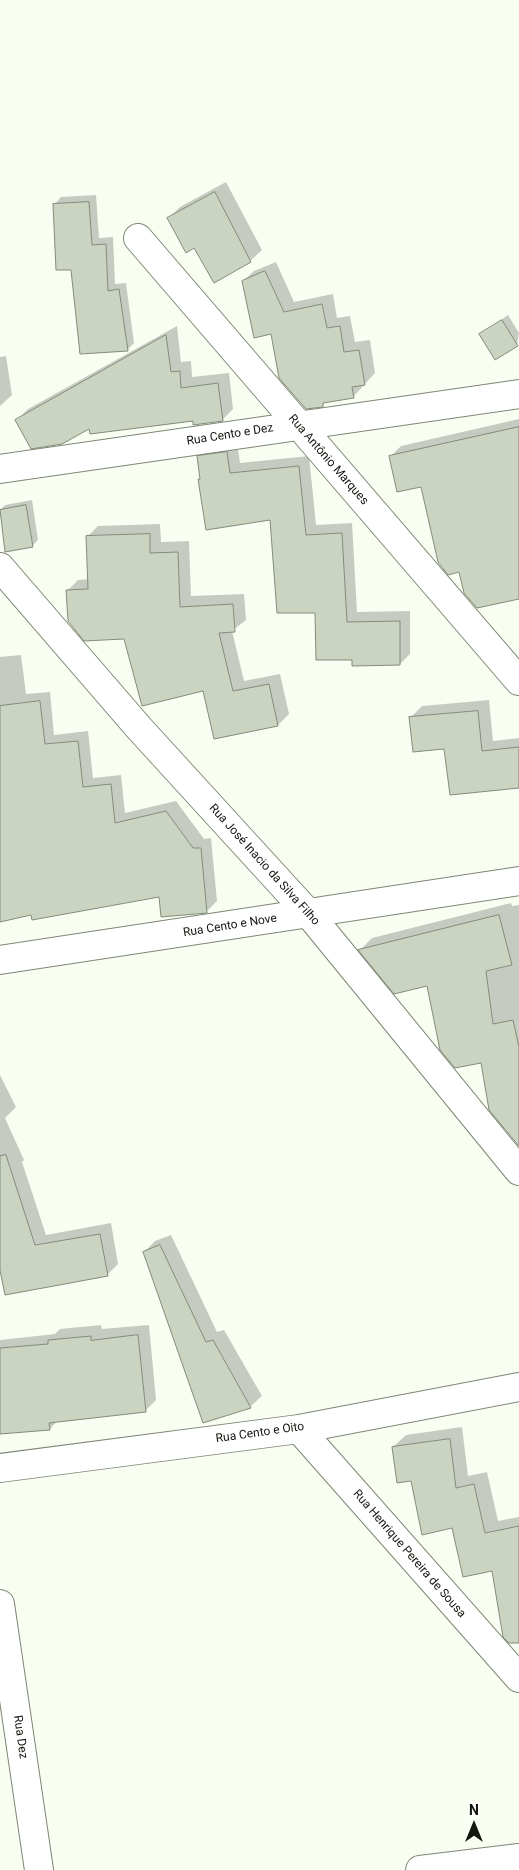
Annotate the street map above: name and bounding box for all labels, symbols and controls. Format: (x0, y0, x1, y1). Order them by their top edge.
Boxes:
street label: Rua Antônio Marques (285, 412, 371, 508)
street label: Rua Cento e Dez (186, 421, 274, 449)
street label: Rua José Inacio da Silva Filho (206, 801, 322, 929)
street label: Rua Cento e Nove (182, 911, 278, 941)
street label: Rua Cento e Oito (215, 1420, 305, 1446)
street label: Rua Henrique Pereira de Sousa (350, 1487, 468, 1621)
street label: Rua Dez (10, 1714, 30, 1760)
north arrow (449, 1800, 499, 1850)
text: N (469, 1802, 479, 1818)

